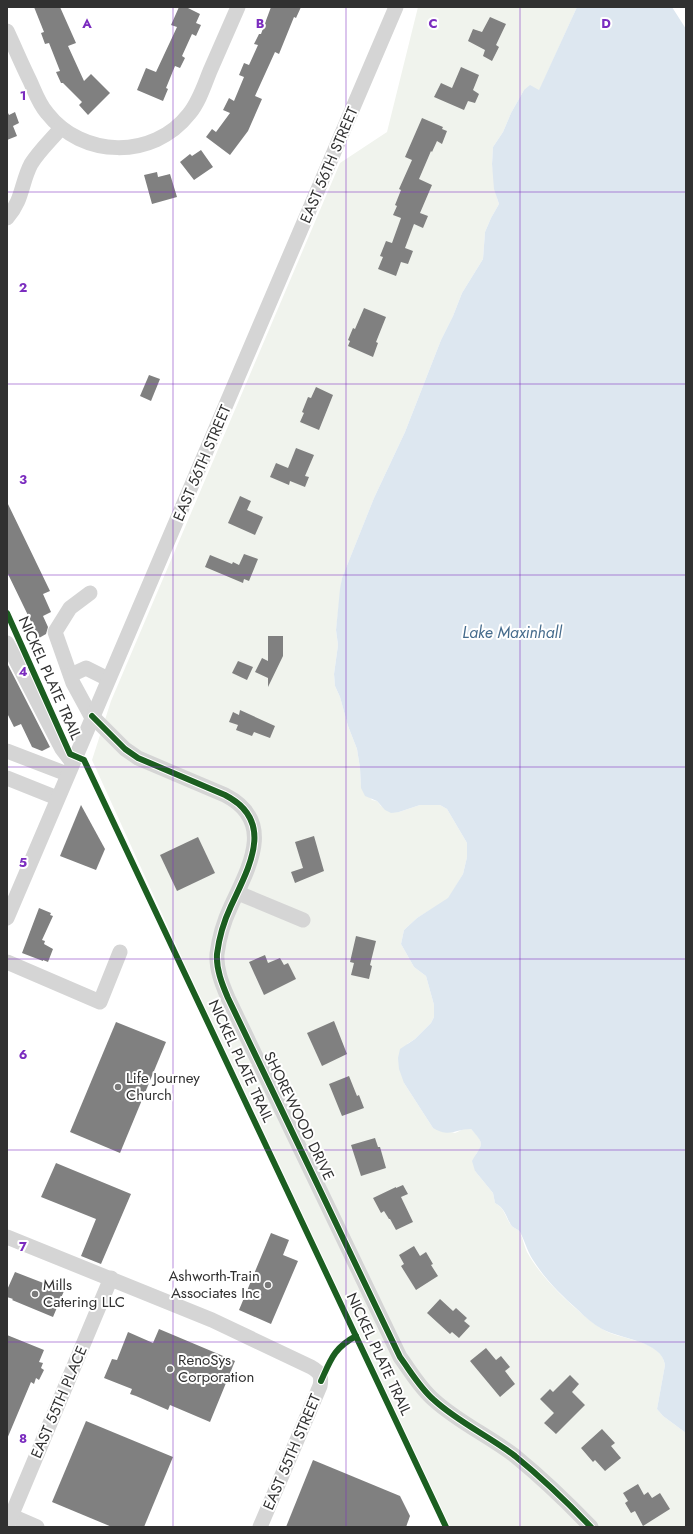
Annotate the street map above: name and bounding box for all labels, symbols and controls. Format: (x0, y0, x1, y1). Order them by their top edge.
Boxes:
text: A (81, 14, 92, 33)
text: B (256, 14, 265, 33)
text: C (428, 14, 438, 33)
text: D (601, 14, 611, 33)
text: 1 (20, 86, 26, 105)
street label: EAST 56TH STREET (295, 104, 363, 226)
text: 2 (19, 278, 27, 297)
street label: EAST 56TH STREET (168, 402, 236, 524)
text: 3 (19, 470, 27, 489)
street label: NICKEL PLATE TRAIL (13, 613, 87, 744)
water label: Lake Maxinhall (462, 621, 563, 644)
text: 4 (18, 662, 28, 681)
text: 5 (19, 853, 27, 872)
street label: NICKEL PLATE TRAIL (203, 996, 279, 1126)
text: 6 (19, 1045, 28, 1064)
street label: SHOREWOOD DRIVE (258, 1048, 340, 1184)
place label: Life Journey Church (126, 1067, 200, 1106)
marker: Life Journey Church (113, 1082, 123, 1092)
text: 7 (19, 1237, 27, 1256)
place label: Ashworth-Train Associates Inc (168, 1265, 260, 1304)
place label: Mills Catering LLC (43, 1274, 125, 1313)
marker: Ashworth-Train Associates Inc (263, 1280, 273, 1290)
marker: Mills Catering LLC (30, 1289, 40, 1299)
street label: NICKEL PLATE TRAIL (341, 1289, 417, 1419)
street label: EAST 55TH PLACE (25, 1342, 93, 1462)
place label: RenoSys Corporation (178, 1349, 254, 1388)
marker: RenoSys Corporation (165, 1364, 175, 1374)
street label: EAST 55TH STREET (258, 1391, 326, 1513)
text: 8 (19, 1429, 27, 1448)

